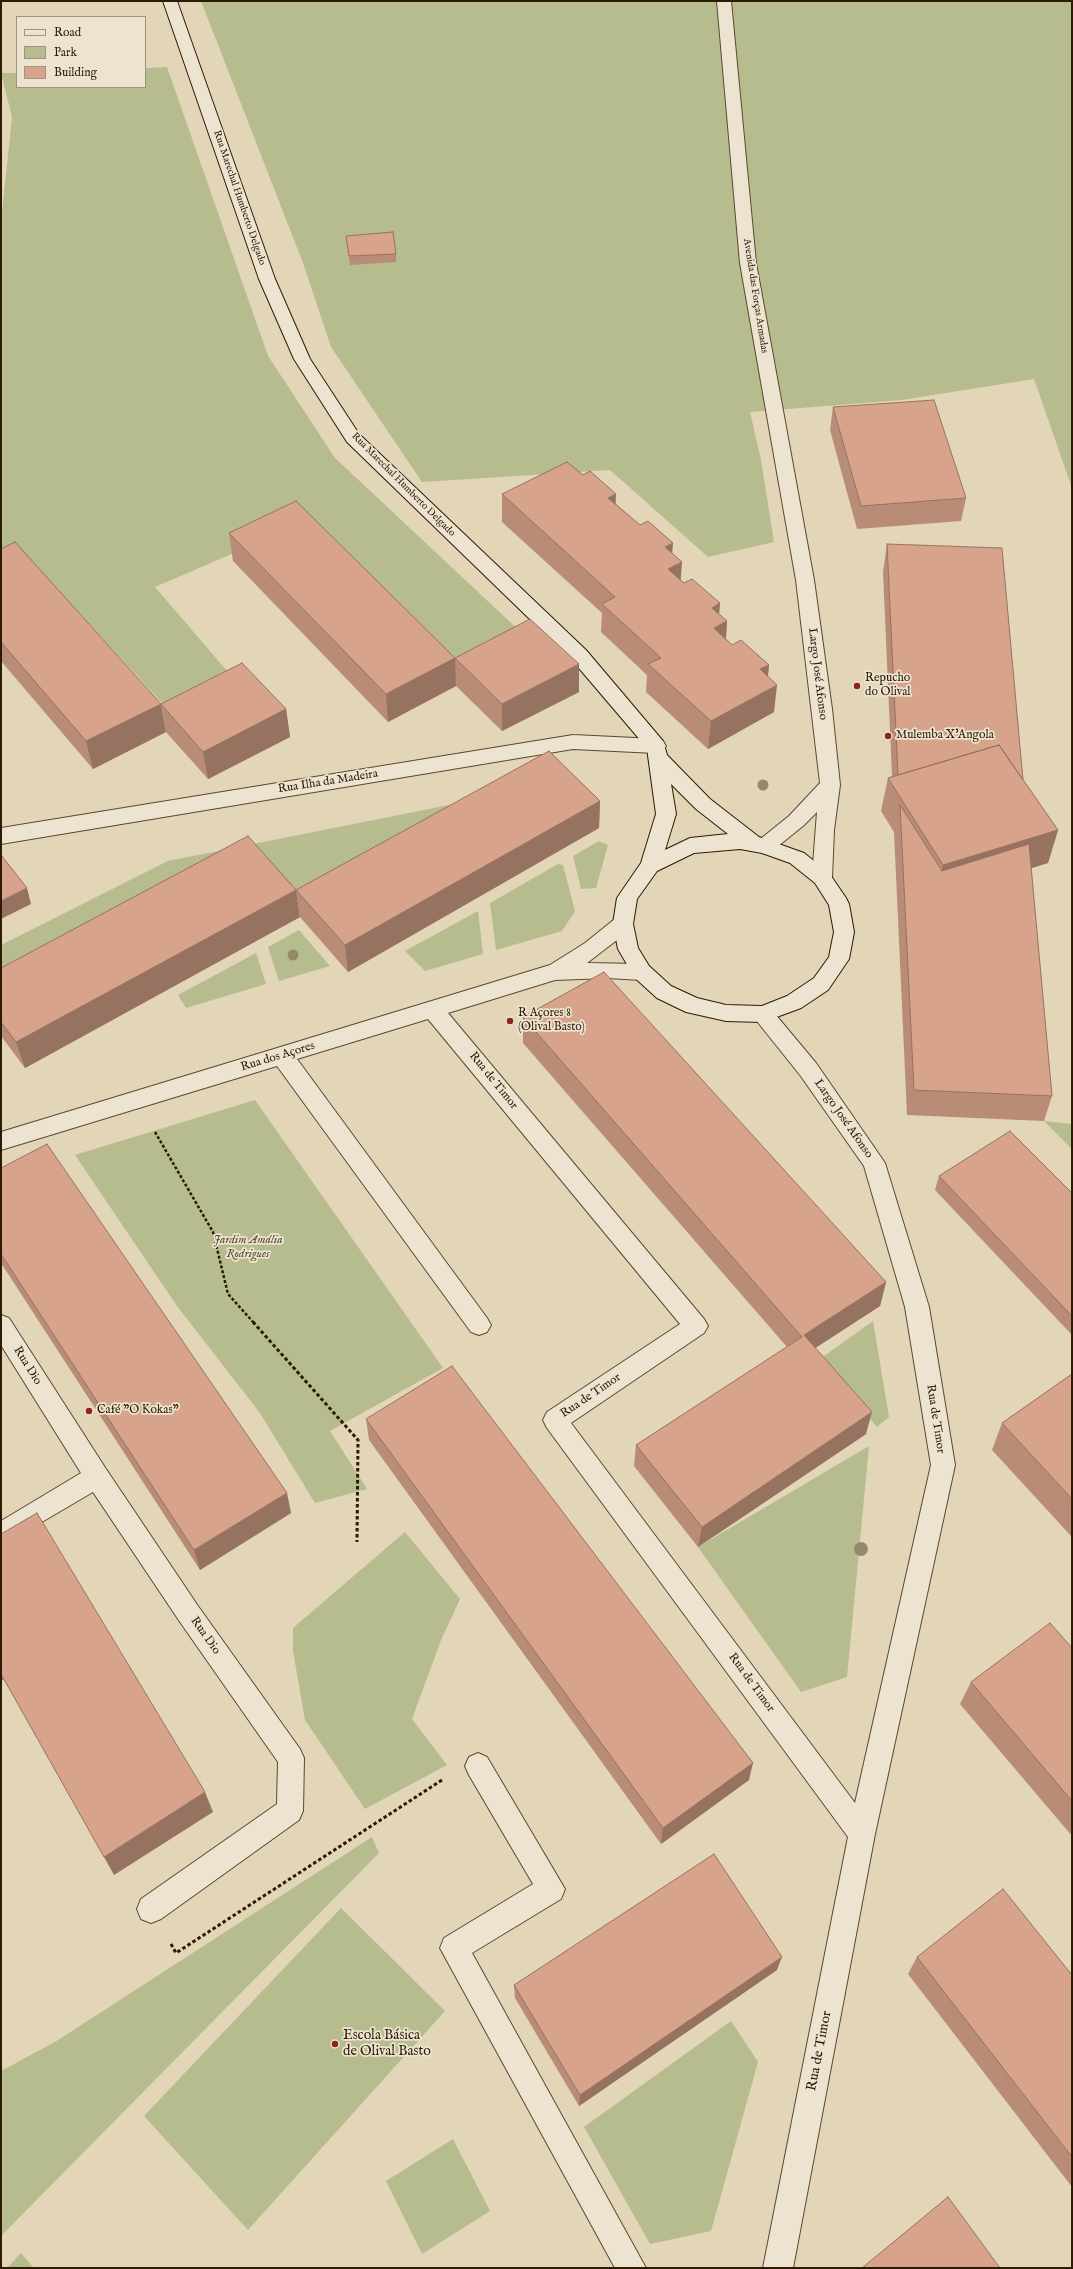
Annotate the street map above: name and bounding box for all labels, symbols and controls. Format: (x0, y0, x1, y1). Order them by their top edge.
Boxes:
legend (16, 16, 146, 88)
text: Road (54, 25, 81, 40)
text: Park (54, 45, 77, 60)
text: Building (54, 65, 97, 80)
street label: Rua Marechal Humberto Delgado (210, 129, 268, 267)
street label: Avenida das Forças Armadas (740, 238, 770, 354)
street label: Rua Marechal Humberto Delgado (349, 431, 457, 539)
street label: Largo José Afonso (804, 627, 830, 721)
place label: Repucho do Olival (865, 672, 911, 700)
marker: Repucho do Olival (852, 681, 862, 691)
place label: Mulemba X'Angola (896, 729, 994, 743)
marker: Mulemba X'Angola (883, 731, 893, 741)
street label: Rua Ilha da Madeira (277, 767, 379, 797)
place label: R Açores 8 (Olival Basto) (518, 1007, 585, 1035)
marker: R Açores 8 (Olival Basto) (505, 1016, 515, 1026)
street label: Rua dos Açores (239, 1039, 317, 1075)
street label: Rua de Timor (465, 1049, 521, 1113)
street label: Largo José Afonso (810, 1077, 876, 1161)
park label: Jardim Amália Rodrigues (213, 1234, 283, 1262)
street label: Rua Dio (10, 1344, 44, 1388)
street label: Rua de Timor (558, 1371, 624, 1421)
street label: Rua de Timor (922, 1383, 948, 1455)
place label: Café "O Kokas" (97, 1404, 179, 1418)
marker: Café "O Kokas" (84, 1406, 94, 1416)
street label: Rua Dio (187, 1615, 223, 1657)
street label: Rua de Timor (725, 1651, 777, 1715)
street label: Rua de Timor (804, 2010, 836, 2092)
place label: Escola Básica de Olival Basto (343, 2028, 431, 2060)
marker: Escola Básica de Olival Basto (330, 2039, 340, 2049)

